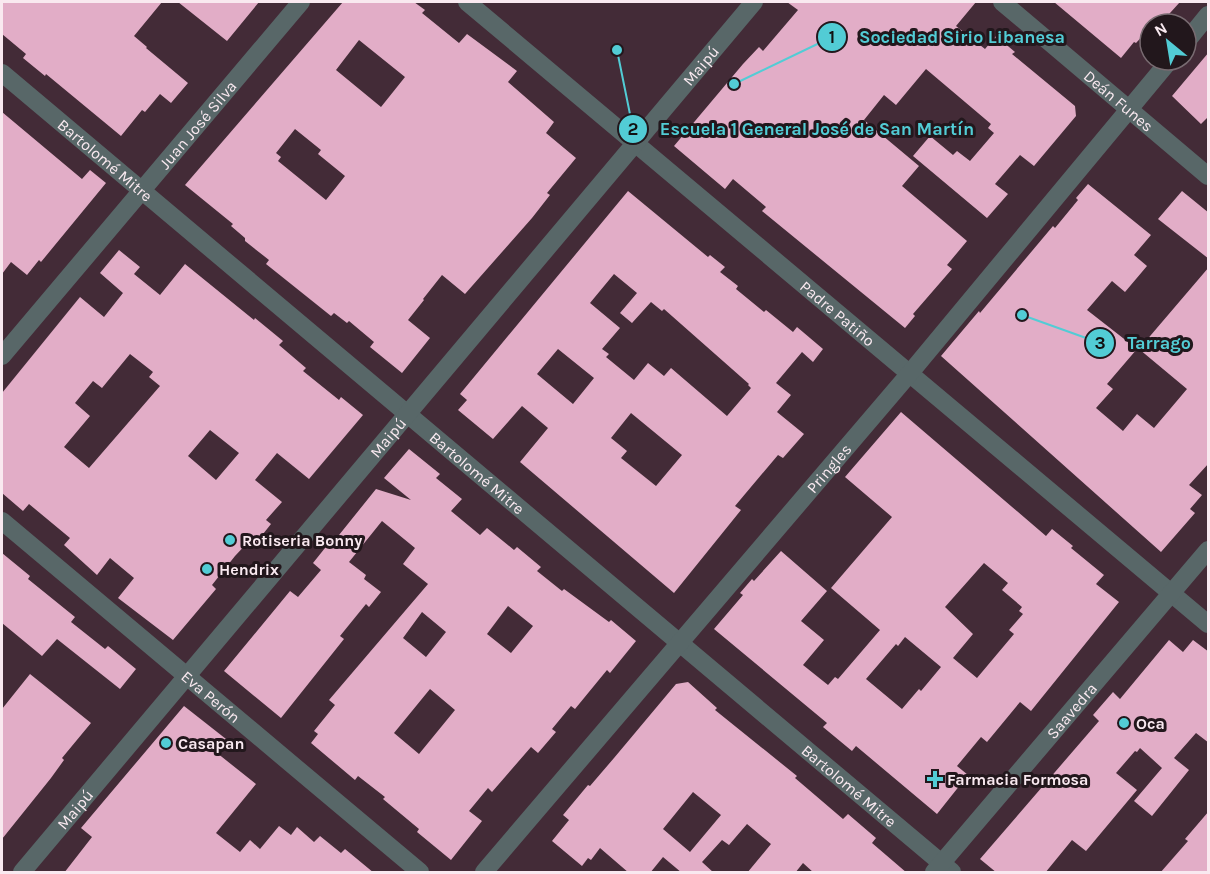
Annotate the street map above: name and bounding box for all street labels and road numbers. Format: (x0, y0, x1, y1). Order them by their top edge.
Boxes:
street label: Maipú (678, 42, 723, 89)
street label: Deán Funes (1080, 66, 1158, 135)
street label: Juan José Silva (155, 76, 240, 173)
street label: Bartolomé Mitre (54, 115, 157, 205)
street label: Padre Patiño (796, 276, 879, 350)
street label: Maipú (366, 414, 410, 461)
street label: Bartolomé Mitre (426, 427, 529, 518)
street label: Pringles (802, 439, 855, 497)
street label: Eva Perón (178, 666, 244, 727)
street label: Saavedra (1042, 679, 1101, 742)
street label: Bartolomé Mitre (798, 740, 900, 831)
street label: Maipú (53, 785, 97, 833)

